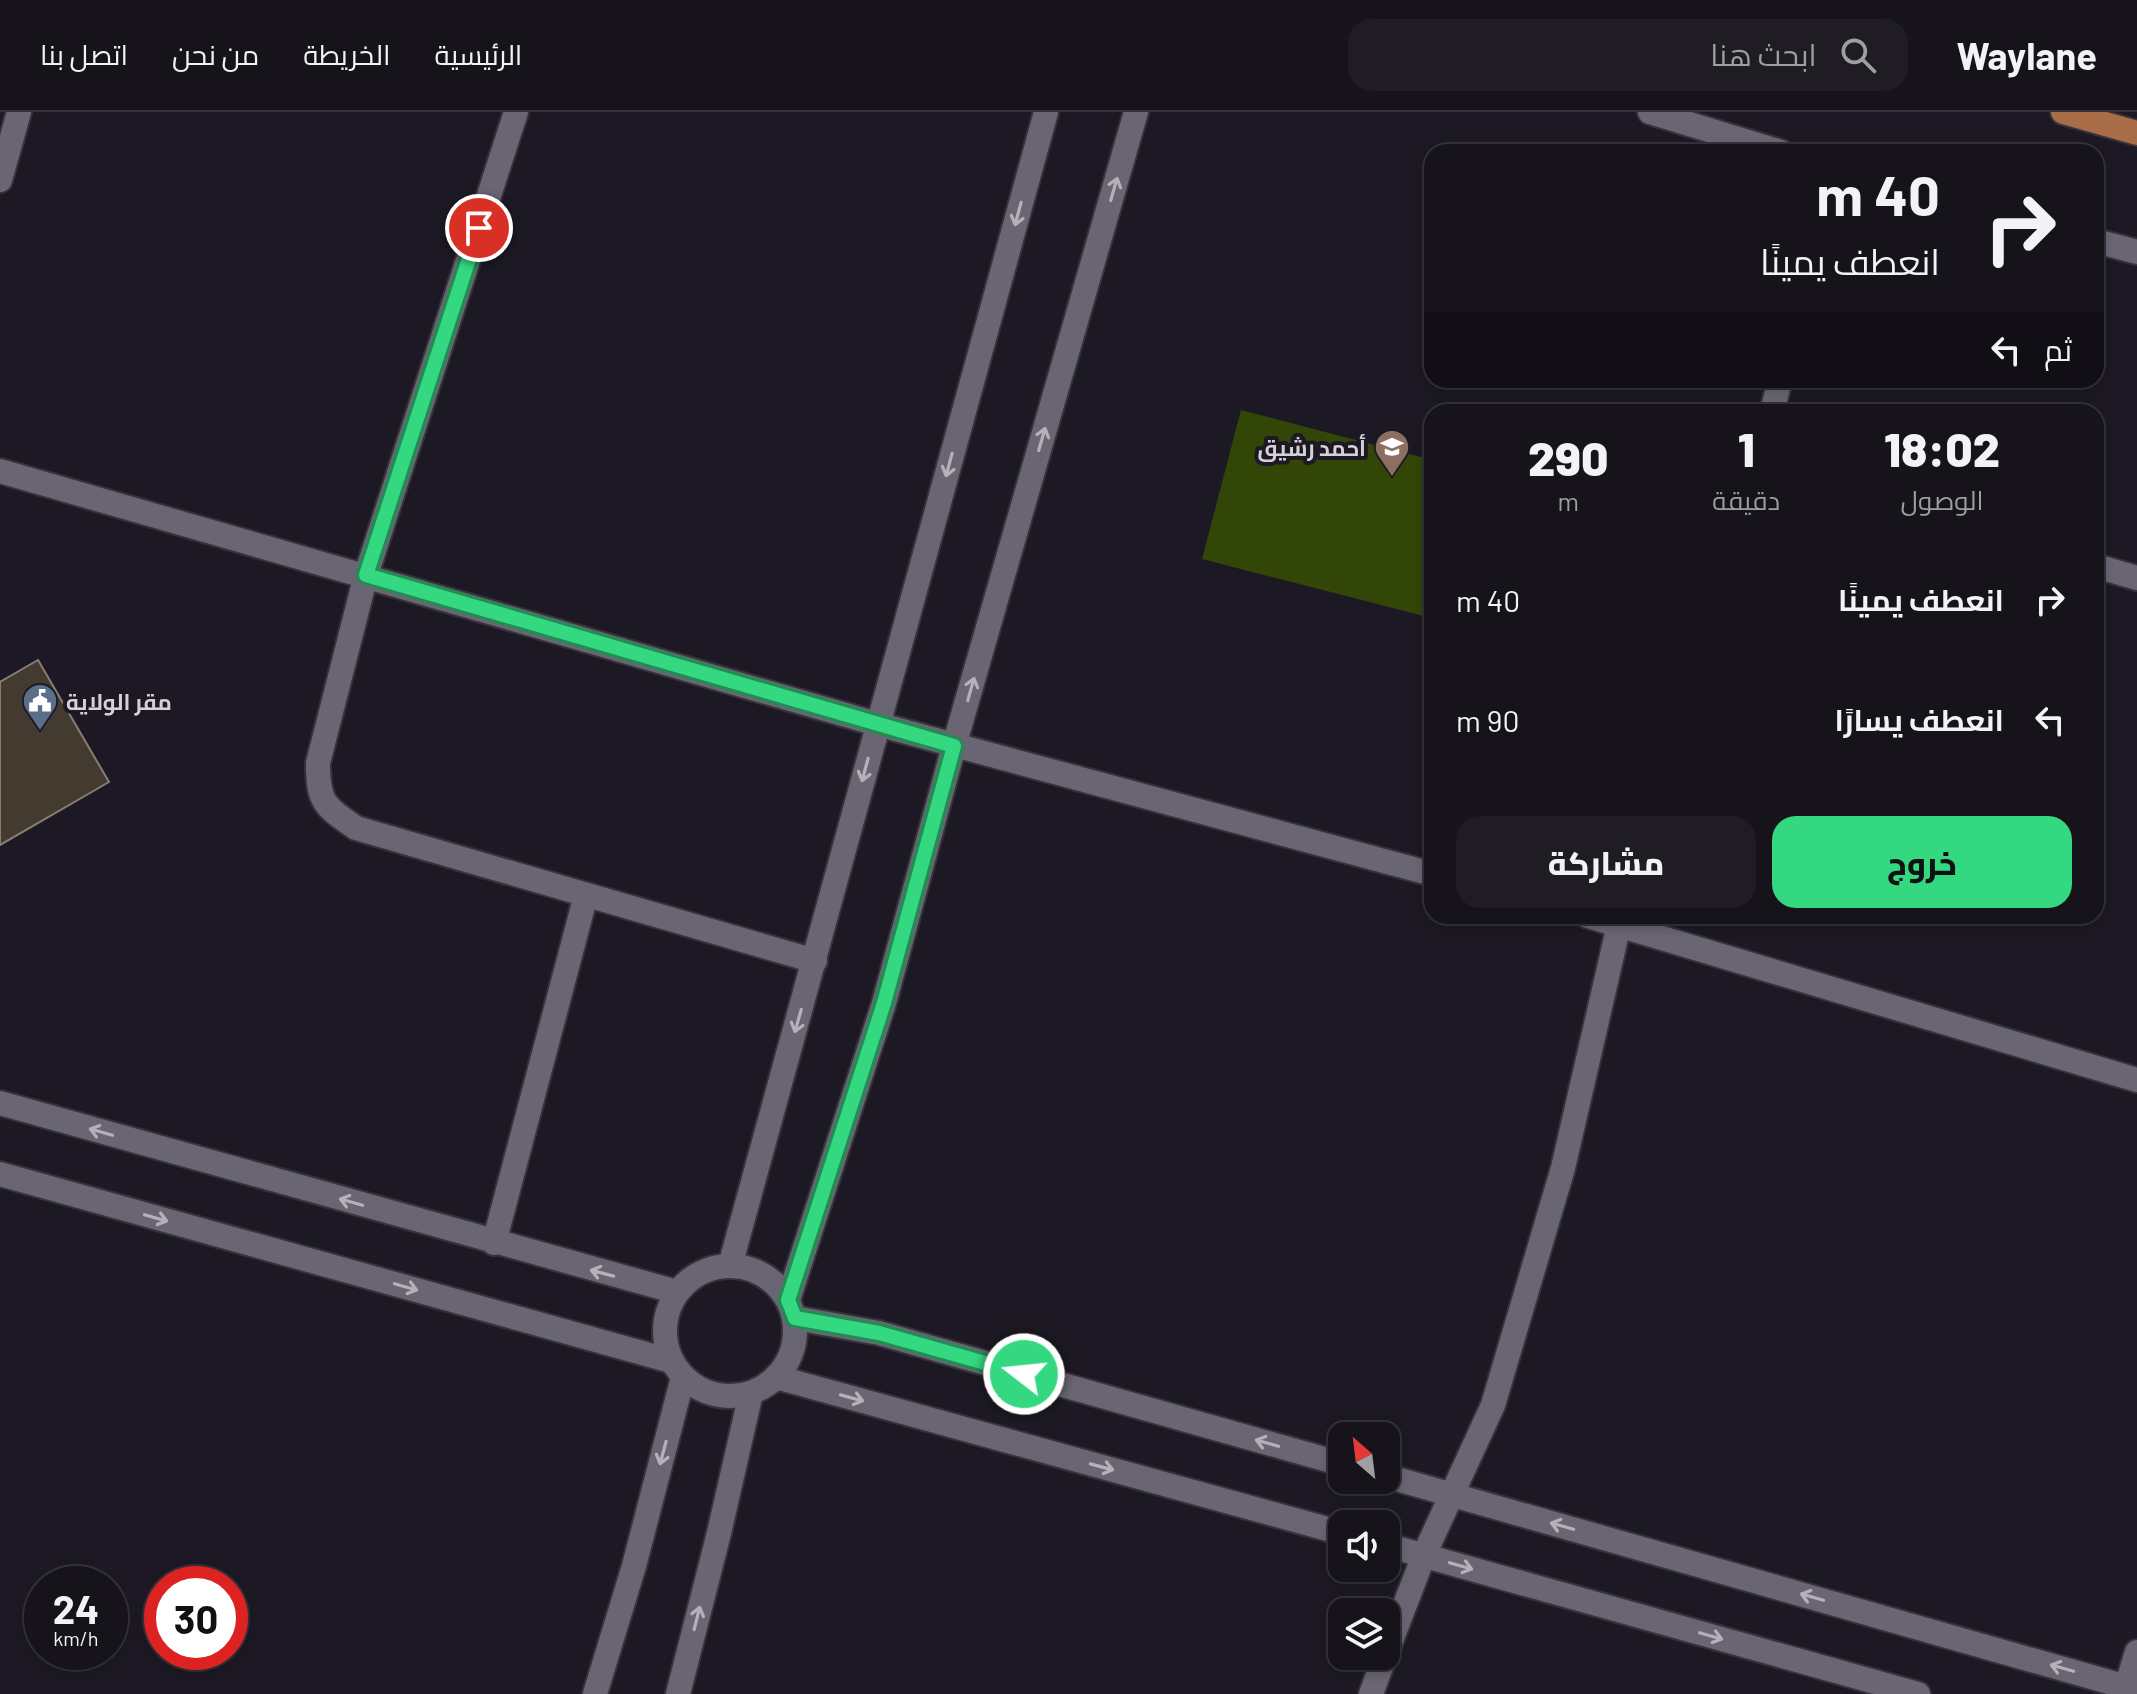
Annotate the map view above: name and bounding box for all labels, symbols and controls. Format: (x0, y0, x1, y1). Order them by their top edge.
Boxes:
search box (1348, 19, 1908, 91)
text: Waylane (1956, 32, 2097, 78)
icon: search (1836, 33, 1880, 77)
text: ابحث هنا (1710, 36, 1816, 72)
text: اتصل بنا (40, 37, 128, 71)
text: من نحن (172, 37, 259, 71)
text: الخريطة (303, 37, 391, 71)
text: الرئيسية (435, 37, 522, 71)
text: 40 m (1816, 160, 1940, 227)
icon: right (1968, 176, 2072, 280)
one-way arrow (1107, 177, 1122, 203)
pin (445, 194, 513, 262)
one-way arrow (1009, 201, 1024, 227)
icon: arrive (457, 206, 501, 250)
text: انعطف يمينًا (1760, 239, 1940, 282)
icon: left (1984, 328, 2028, 372)
text: ثم (2044, 331, 2072, 367)
text: 1 (1738, 419, 1755, 477)
text: 18:02 (1884, 419, 2000, 477)
one-way arrow (1035, 427, 1050, 453)
school or university icon: أحمد رشيق (1373, 428, 1411, 478)
text: 290 (1528, 428, 1608, 486)
place label: أحمد رشيق (1257, 434, 1366, 462)
one-way arrow (940, 451, 955, 477)
text: دقيقة (1712, 484, 1780, 515)
text: الوصول (1901, 484, 1983, 515)
text: m (1557, 485, 1579, 516)
icon: right (2028, 578, 2072, 622)
text: انعطف يمينًا (1838, 581, 2004, 617)
text: 40 m (1456, 582, 1520, 618)
one-way arrow (964, 677, 979, 702)
public building icon: مقر الولاية (21, 682, 59, 732)
place label: مقر الولاية (66, 688, 172, 716)
icon: left (2028, 698, 2072, 742)
text: انعطف يسارًا (1834, 701, 2004, 737)
text: 90 m (1456, 702, 1519, 738)
one-way arrow (857, 756, 872, 782)
button: مشاركة (1456, 816, 1756, 908)
button: خروج (1772, 816, 2072, 908)
one-way arrow (790, 1007, 805, 1033)
one-way arrow (89, 1123, 115, 1138)
one-way arrow (339, 1194, 365, 1209)
one-way arrow (143, 1211, 169, 1226)
one-way arrow (589, 1265, 615, 1280)
one-way arrow (393, 1281, 419, 1296)
position arrow (982, 1332, 1066, 1416)
one-way arrow (838, 1391, 864, 1406)
north arrow (1328, 1422, 1400, 1494)
map controls (1328, 1422, 1400, 1670)
one-way arrow (1254, 1434, 1280, 1449)
one-way arrow (655, 1439, 670, 1465)
one-way arrow (1089, 1460, 1115, 1475)
button: sound (1328, 1510, 1400, 1582)
one-way arrow (1549, 1518, 1575, 1533)
one-way arrow (1448, 1559, 1474, 1574)
speed limit sign: 30 (144, 1566, 248, 1670)
text: 24 (53, 1584, 99, 1632)
one-way arrow (1799, 1589, 1825, 1604)
button: layers (1328, 1598, 1400, 1670)
one-way arrow (691, 1606, 706, 1632)
text: km/h (53, 1626, 99, 1650)
one-way arrow (1698, 1629, 1724, 1644)
one-way arrow (2050, 1660, 2076, 1675)

